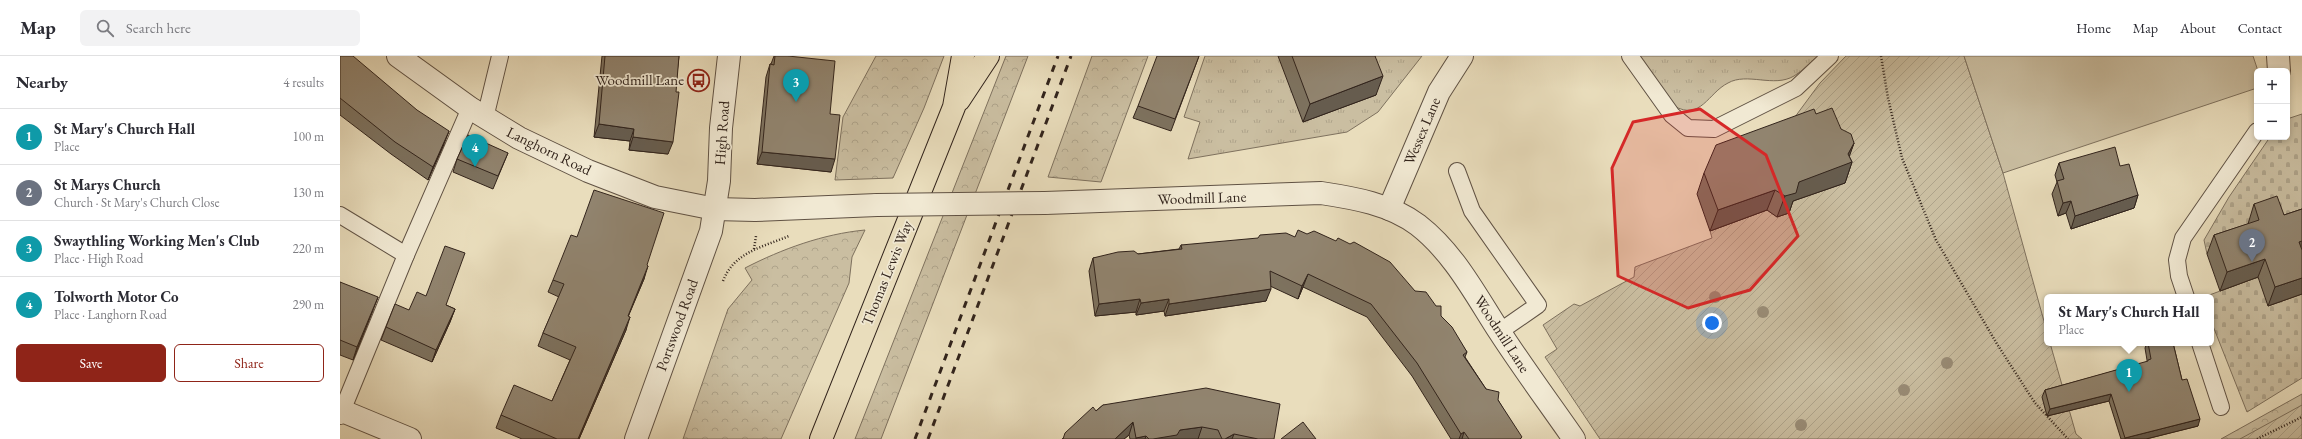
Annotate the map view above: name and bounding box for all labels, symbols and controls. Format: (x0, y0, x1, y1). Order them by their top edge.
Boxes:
search box (80, 10, 360, 46)
text: Map (20, 15, 56, 40)
icon: search (94, 17, 116, 39)
text: Search here (126, 18, 191, 37)
text: Home (2076, 19, 2111, 37)
text: Map (2133, 19, 2158, 37)
text: About (2180, 19, 2216, 37)
text: Contact (2238, 19, 2282, 37)
bus stop icon: Woodmill Lane (686, 67, 712, 93)
map controls (2254, 68, 2290, 140)
button: + (2254, 68, 2290, 104)
pin: 3 (783, 69, 809, 102)
place label: Woodmill Lane (595, 70, 684, 89)
text: Nearby (16, 71, 68, 93)
text: 4 results (283, 74, 324, 91)
street label: Wessex Lane (1399, 94, 1444, 167)
street label: High Road (710, 100, 733, 166)
button: − (2254, 104, 2290, 140)
text: St Mary's Church Hall (54, 119, 195, 138)
street label: Langhorn Road (504, 122, 595, 179)
text: 1 (26, 128, 32, 145)
text: 100 m (293, 128, 324, 145)
pin: 4 (462, 134, 488, 167)
text: Place (54, 138, 80, 155)
text: St Marys Church (54, 175, 161, 194)
text: 2 (26, 184, 32, 201)
text: 130 m (293, 184, 324, 201)
street label: Woodmill Lane (1157, 186, 1247, 209)
text: Church · St Mary's Church Close (54, 194, 219, 211)
street label: Thomas Lewis Way (857, 217, 916, 328)
pin: 2 (2239, 229, 2265, 262)
text: Swaythling Working Men's Club (54, 231, 259, 250)
text: 3 (26, 240, 32, 257)
text: 220 m (293, 240, 324, 257)
text: Place · High Road (54, 250, 143, 267)
street label: Portswood Road (651, 276, 702, 373)
text: Tolworth Motor Co (54, 287, 179, 306)
street label: Woodmill Lane (1470, 291, 1535, 376)
popup (2044, 294, 2214, 346)
text: 4 (26, 296, 32, 313)
text: 290 m (293, 296, 324, 313)
text: St Mary's Church Hall (2059, 302, 2199, 321)
text: Place · Langhorn Road (54, 306, 167, 323)
your location (1702, 313, 1722, 333)
text: Place (2059, 321, 2084, 338)
button: Save (16, 344, 166, 382)
button: Share (174, 344, 324, 382)
pin: 1 (2116, 359, 2142, 392)

